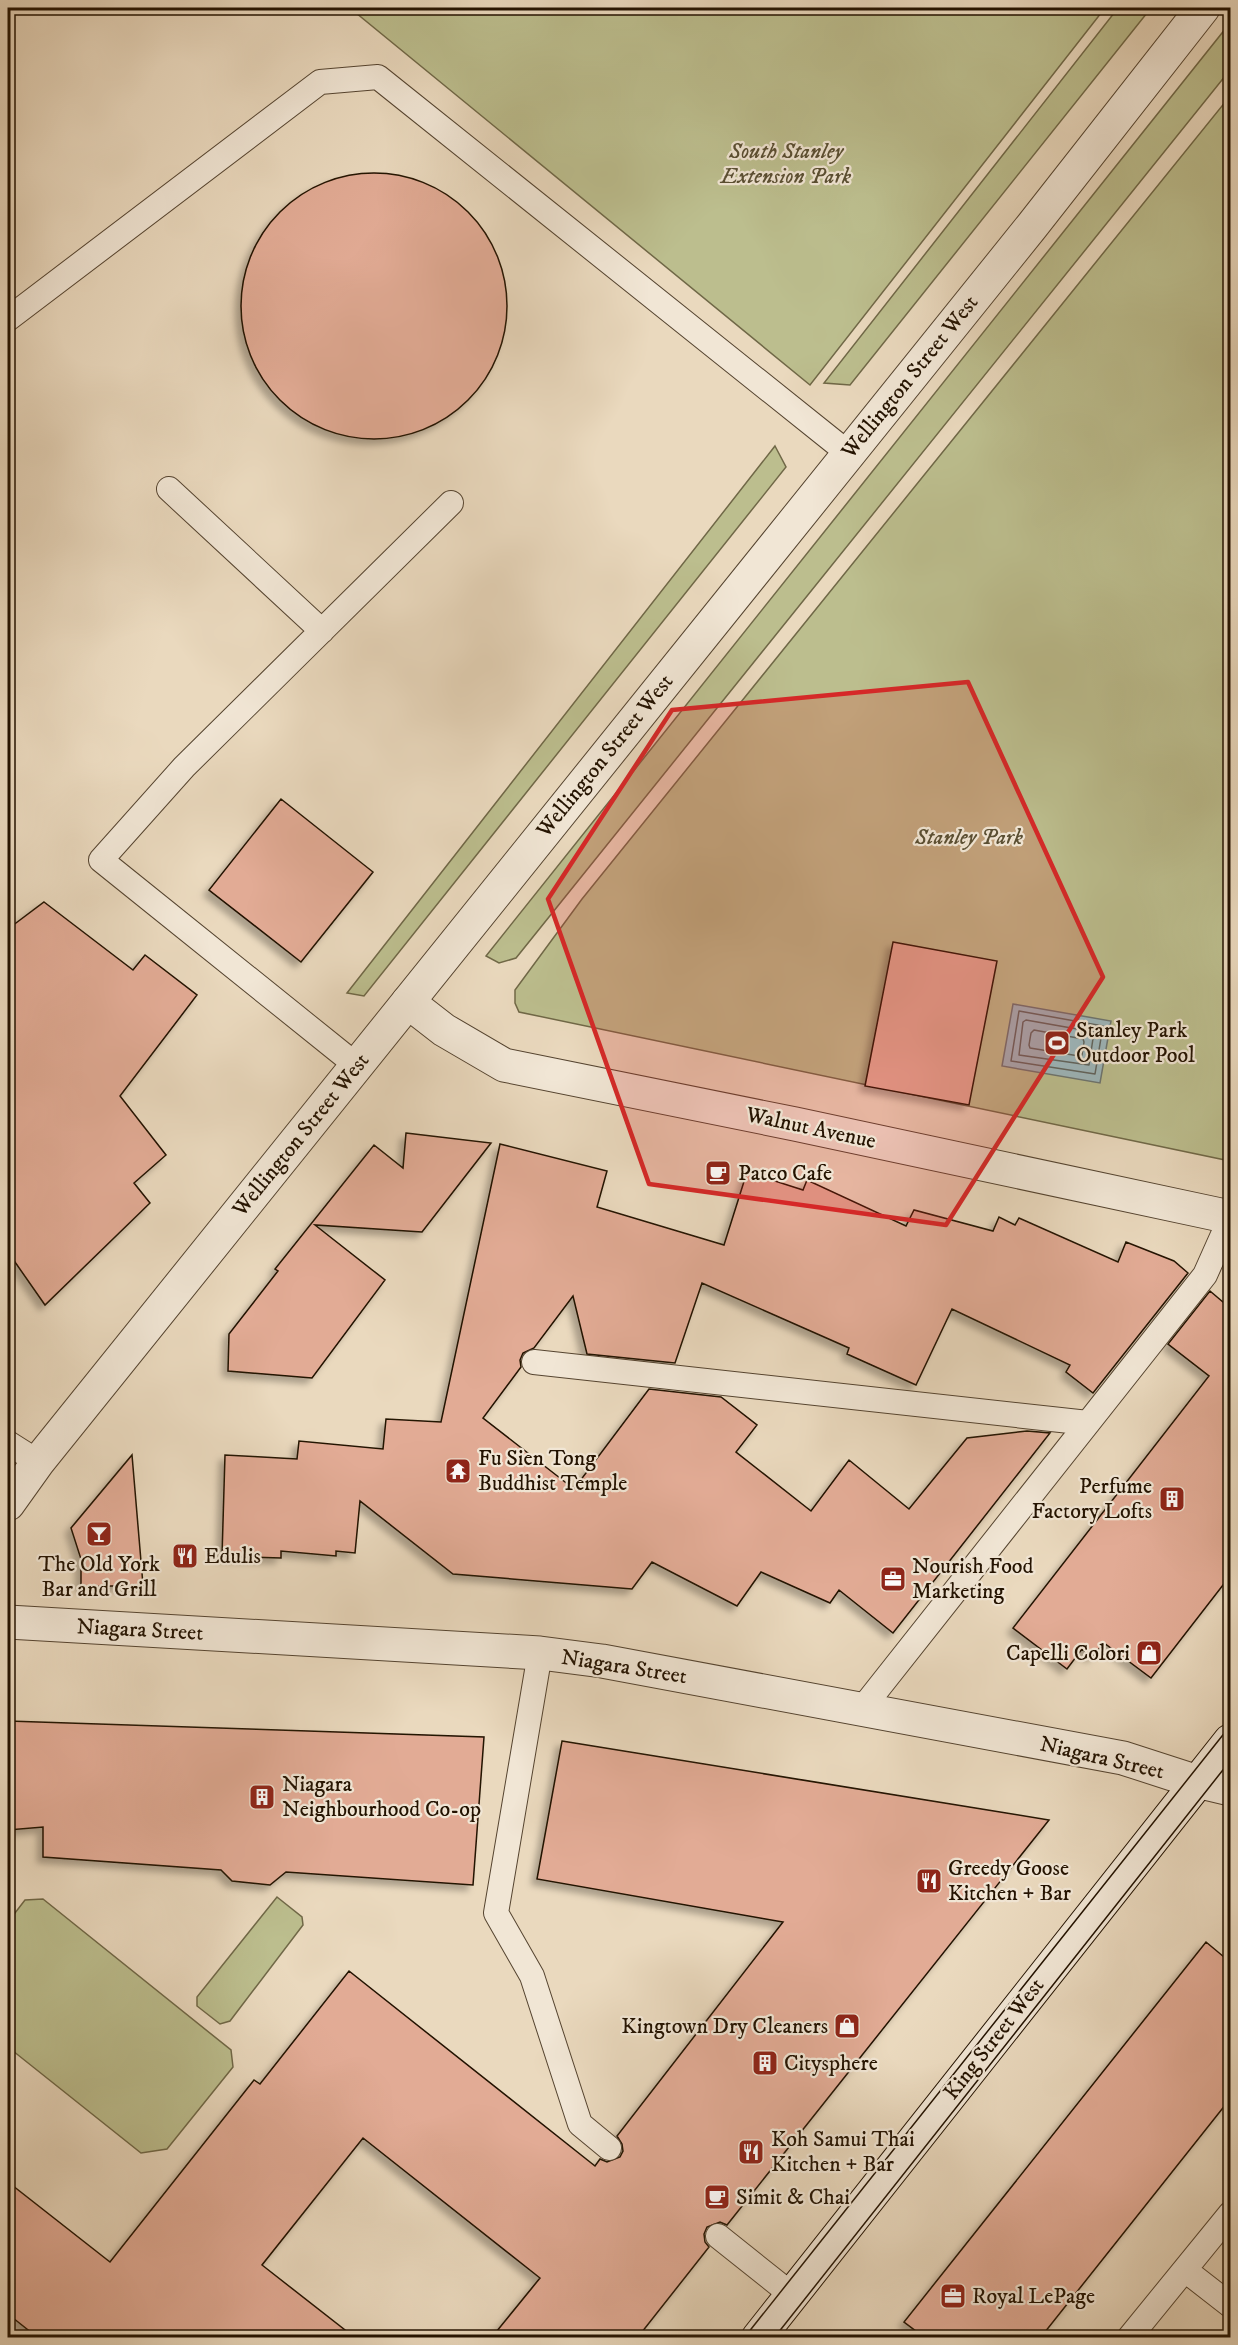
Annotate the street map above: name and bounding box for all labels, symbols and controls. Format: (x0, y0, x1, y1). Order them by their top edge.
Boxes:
park label: South Stanley Extension Park (719, 138, 852, 190)
street label: Wellington Street West (835, 290, 984, 465)
street label: Wellington Street West (530, 669, 679, 844)
park label: Stanley Park (914, 824, 1024, 851)
place label: Stanley Park Outdoor Pool (1076, 1017, 1195, 1069)
sports icon: Stanley Park Outdoor Pool (1042, 1028, 1072, 1058)
street label: Wellington Street West (226, 1048, 375, 1223)
street label: Walnut Avenue (743, 1101, 878, 1155)
cafe icon: Patco Cafe (703, 1158, 733, 1188)
place label: Patco Cafe (738, 1160, 832, 1187)
place label: Fu Sien Tong Buddhist Temple (478, 1445, 627, 1497)
temple icon: Fu Sien Tong Buddhist Temple (443, 1456, 473, 1486)
place label: Perfume Factory Lofts (1031, 1473, 1152, 1525)
building icon: Perfume Factory Lofts (1157, 1484, 1187, 1514)
bar icon: The Old York Bar and Grill (84, 1519, 114, 1549)
restaurant icon: Edulis (170, 1541, 200, 1571)
place label: Edulis (204, 1543, 261, 1570)
place label: The Old York Bar and Grill (38, 1551, 160, 1603)
place label: Nourish Food Marketing (912, 1553, 1034, 1605)
office icon: Nourish Food Marketing (878, 1564, 908, 1594)
street label: Niagara Street (76, 1613, 204, 1647)
shop icon: Capelli Colori (1134, 1638, 1164, 1668)
place label: Capelli Colori (1006, 1640, 1130, 1667)
street label: Niagara Street (559, 1644, 689, 1690)
street label: Niagara Street (1037, 1731, 1167, 1785)
place label: Niagara Neighbourhood Co-op (282, 1771, 481, 1823)
building icon: Niagara Neighbourhood Co-op (247, 1782, 277, 1812)
place label: Greedy Goose Kitchen + Bar (948, 1855, 1072, 1907)
restaurant icon: Greedy Goose Kitchen + Bar (914, 1866, 944, 1896)
street label: King Street West (938, 1973, 1050, 2105)
shop icon: Kingtown Dry Cleaners (832, 2011, 862, 2041)
place label: Kingtown Dry Cleaners (621, 2013, 828, 2040)
building icon: Citysphere (750, 2048, 780, 2078)
place label: Citysphere (784, 2050, 878, 2077)
place label: Koh Samui Thai Kitchen + Bar (771, 2126, 915, 2178)
restaurant icon: Koh Samui Thai Kitchen + Bar (736, 2137, 766, 2167)
cafe icon: Simit & Chai (702, 2182, 732, 2212)
place label: Simit & Chai (736, 2184, 850, 2211)
office icon: Royal LePage (938, 2281, 968, 2311)
place label: Royal LePage (972, 2283, 1095, 2310)

